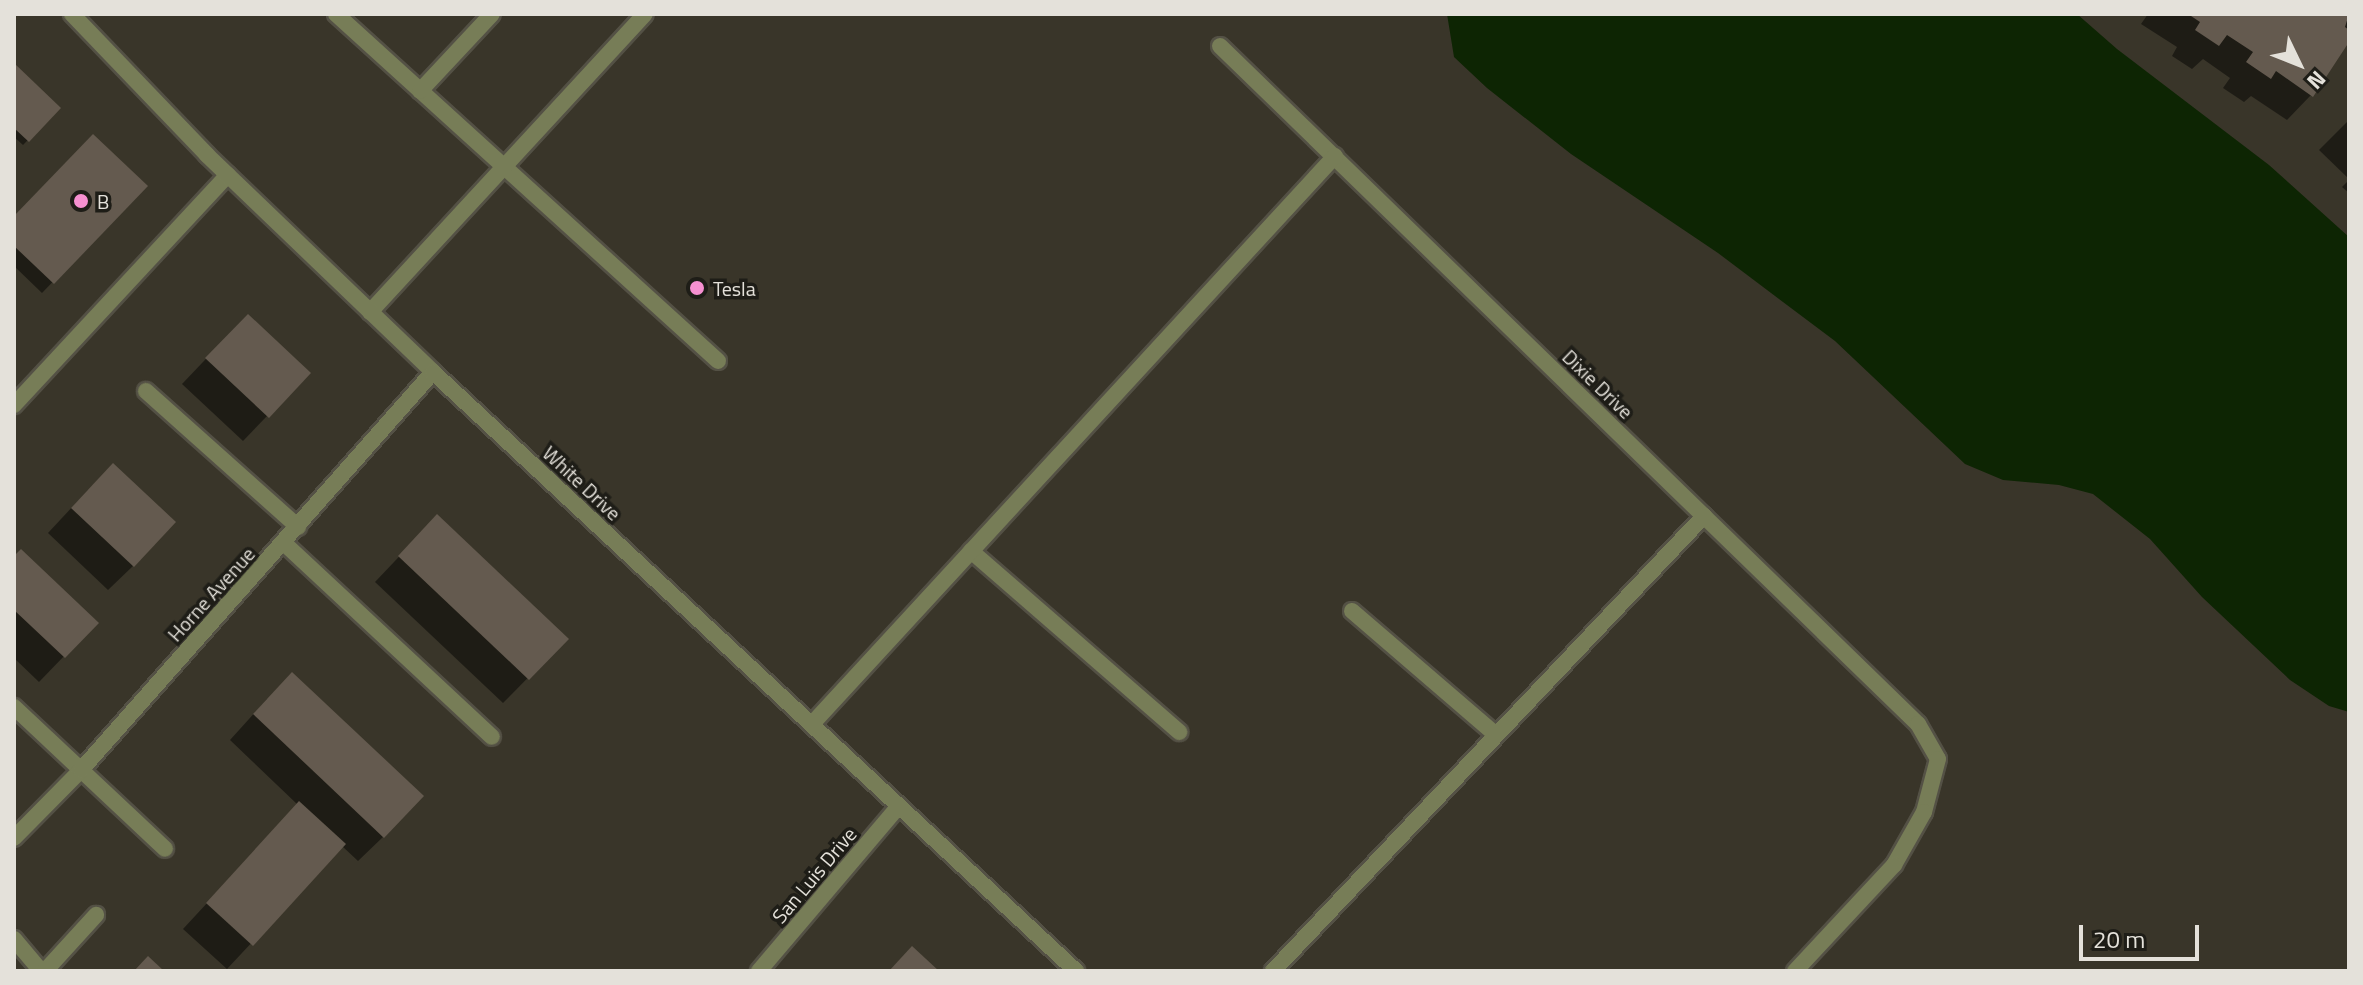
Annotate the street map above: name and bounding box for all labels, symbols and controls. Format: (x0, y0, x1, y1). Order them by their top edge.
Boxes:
north arrow (2259, 24, 2339, 104)
text: N (2299, 63, 2334, 98)
place label: B (97, 189, 109, 213)
marker: B (72, 192, 90, 210)
place label: Tesla (713, 276, 756, 300)
marker: Tesla (688, 279, 706, 297)
street label: Dixie Drive (1558, 344, 1638, 424)
street label: White Drive (538, 441, 626, 525)
street label: Horne Avenue (162, 542, 260, 646)
street label: San Luis Drive (767, 822, 861, 928)
scale bar (2083, 909, 2203, 959)
text: 20 m (2093, 921, 2145, 957)

